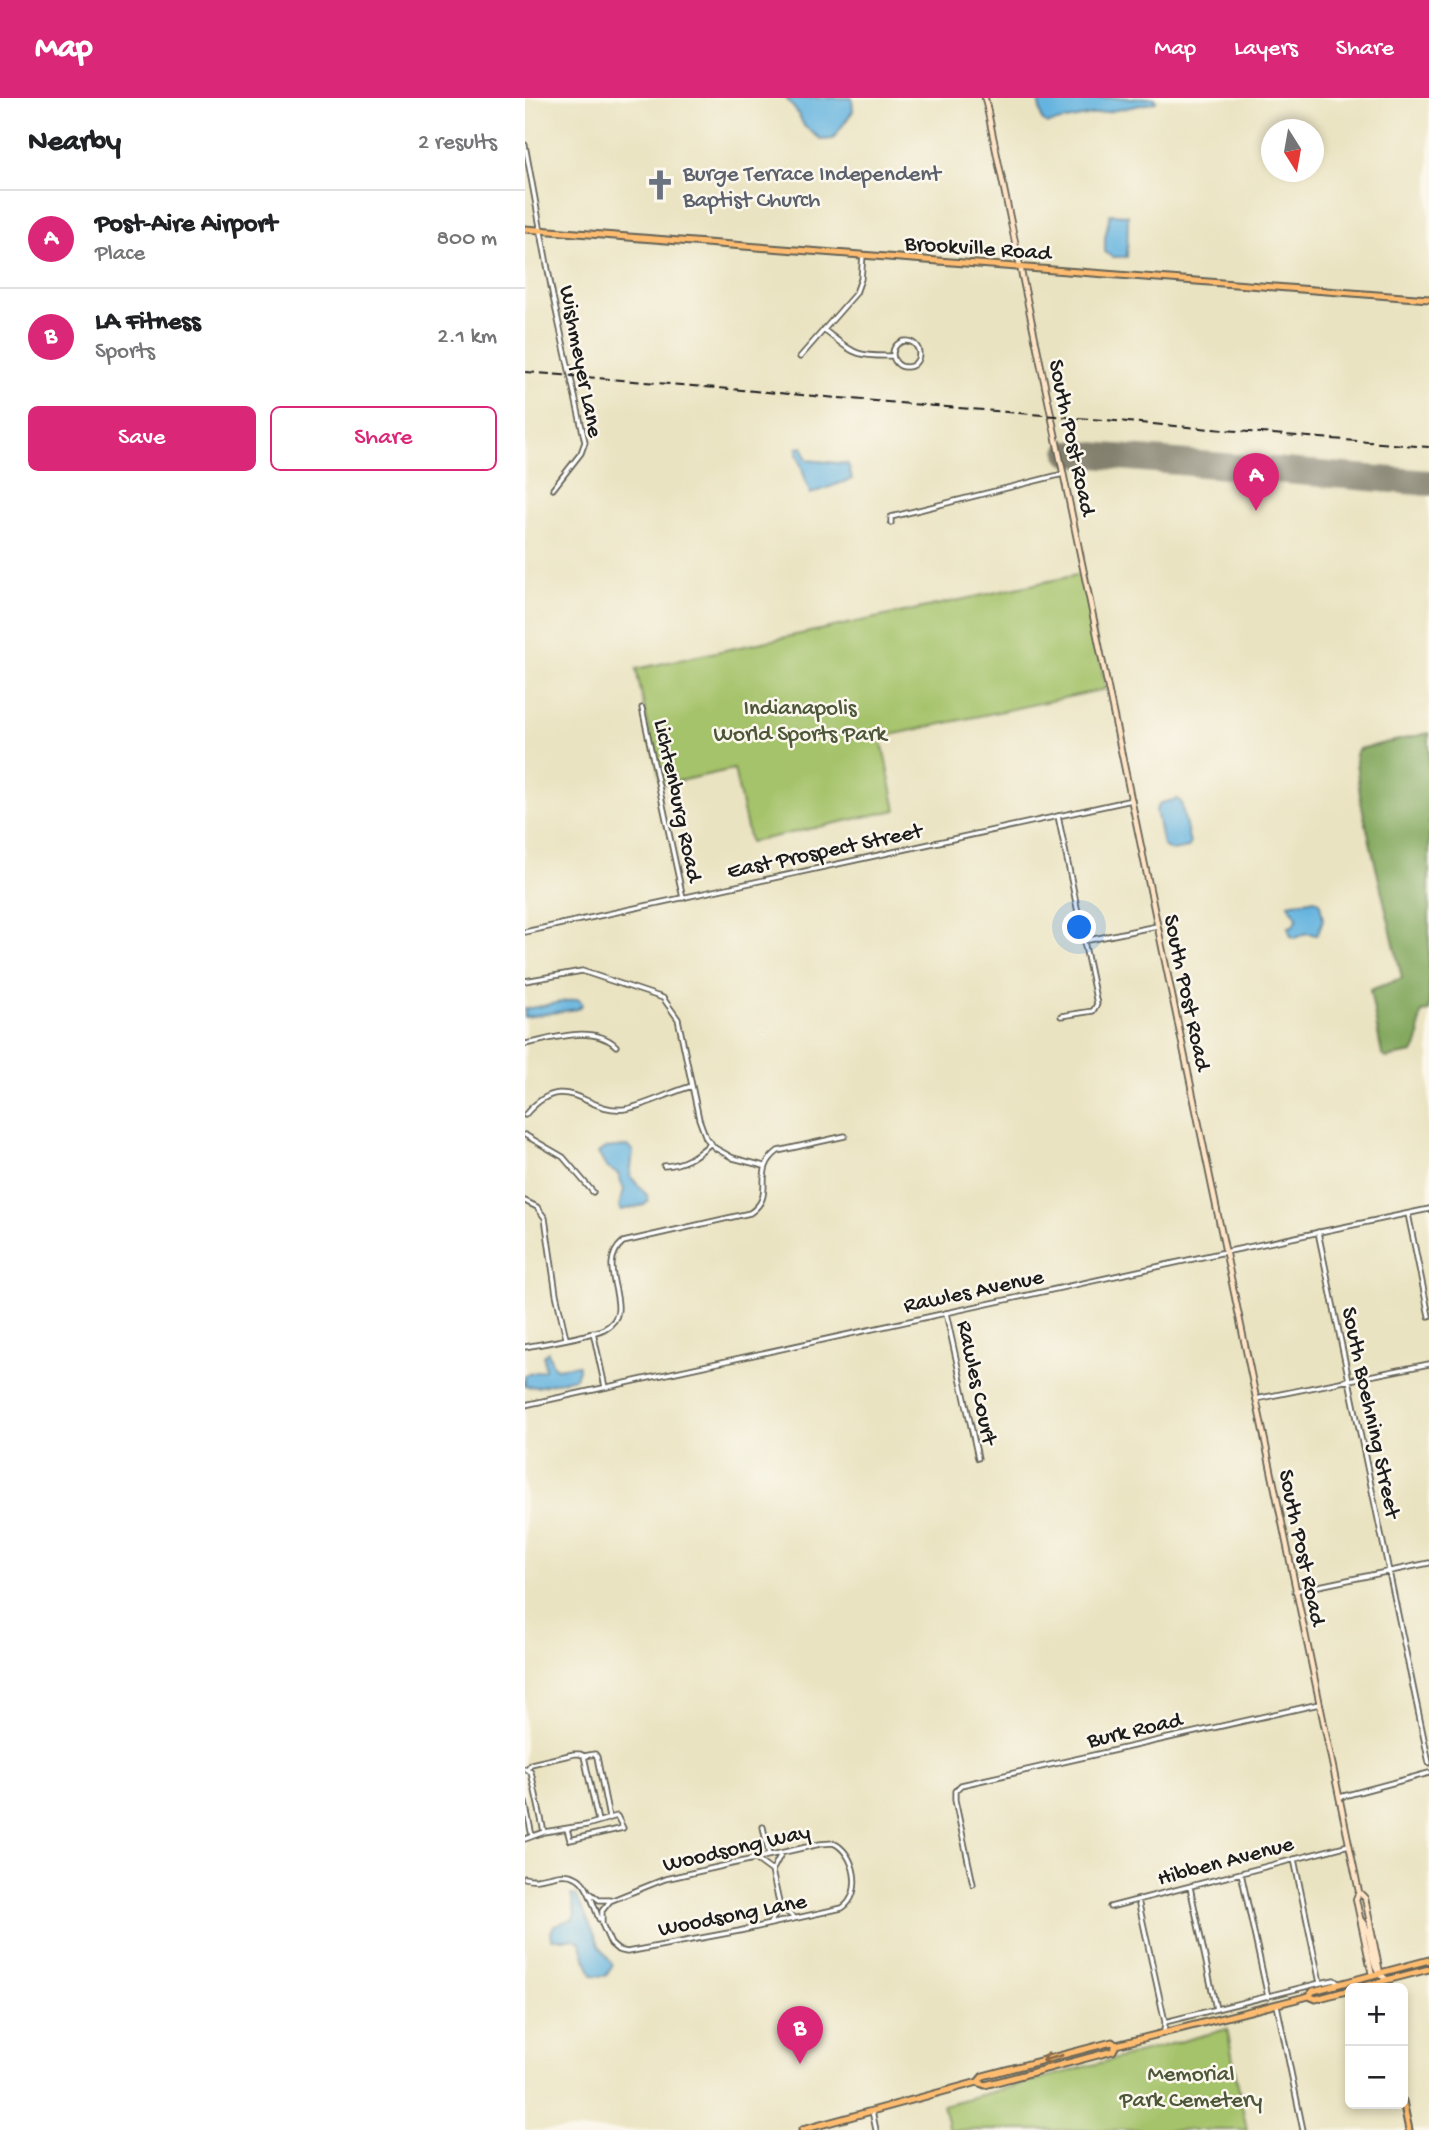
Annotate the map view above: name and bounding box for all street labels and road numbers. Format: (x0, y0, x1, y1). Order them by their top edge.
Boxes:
street label: Brookville Road (903, 231, 1053, 268)
street label: Wishmeyer Lane (552, 283, 608, 441)
street label: South Post Road (1041, 357, 1101, 520)
street label: Lichtenburg Road (646, 717, 707, 886)
street label: East Prospect Street (725, 818, 926, 886)
street label: South Post Road (1156, 912, 1216, 1075)
street label: Rawles Avenue (901, 1264, 1047, 1320)
street label: South Boehning Street (1334, 1305, 1405, 1522)
street label: Rawles Court (949, 1318, 1002, 1449)
street label: South Post Road (1271, 1467, 1331, 1630)
street label: Burk Road (1084, 1707, 1186, 1756)
street label: Woodsong Way (660, 1819, 813, 1879)
street label: Hibben Avenue (1155, 1831, 1298, 1894)
street label: Woodsong Lane (656, 1889, 810, 1944)

